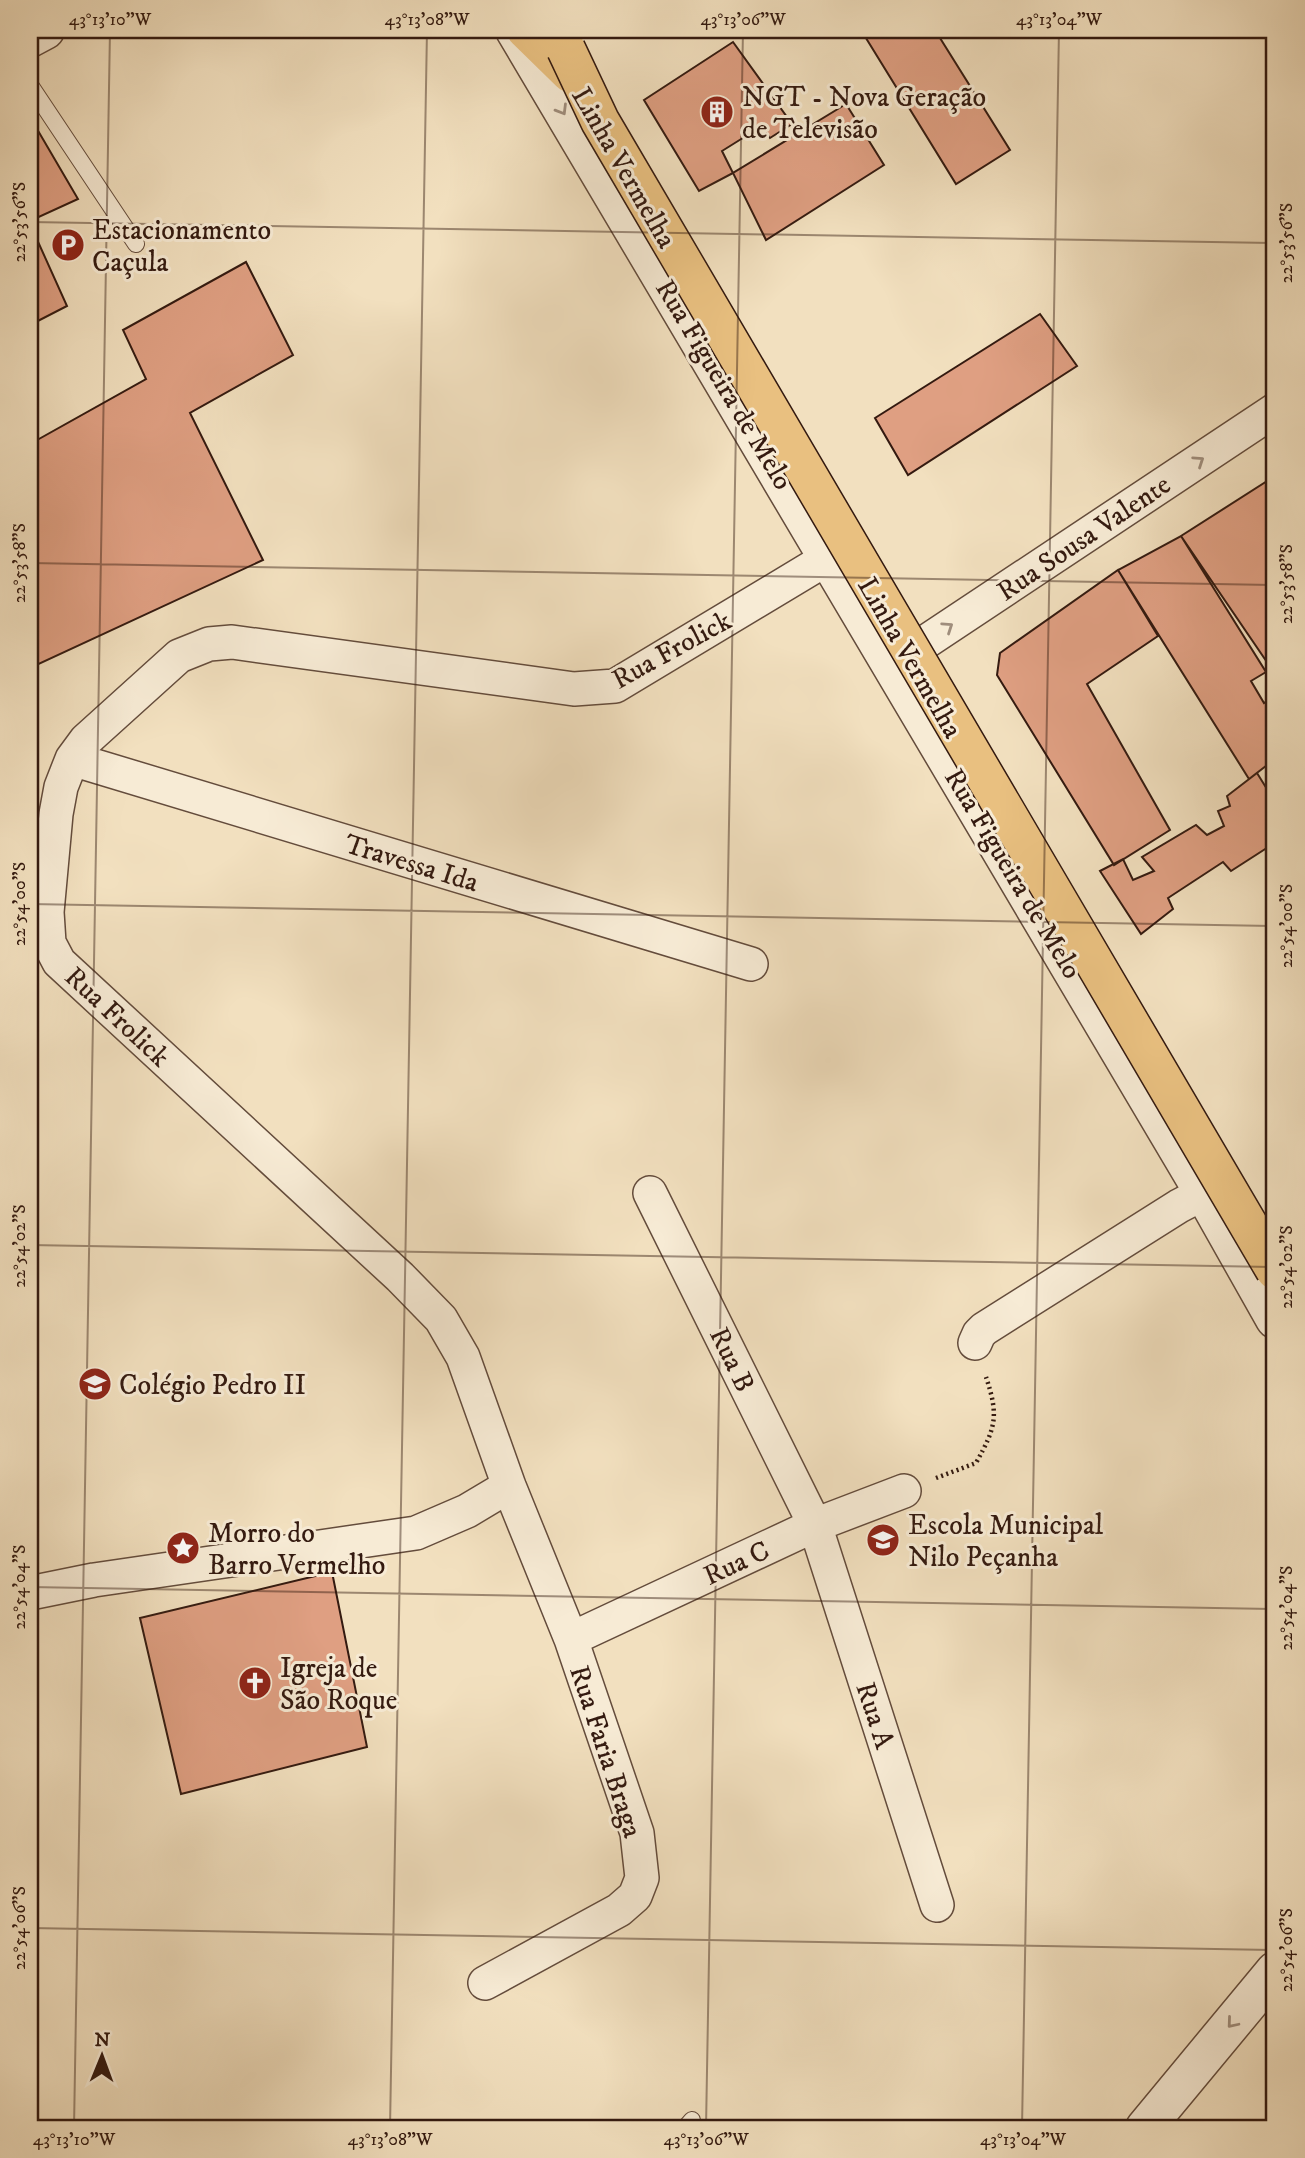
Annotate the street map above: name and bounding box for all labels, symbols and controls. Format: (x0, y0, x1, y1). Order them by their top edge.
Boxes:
text: 43°13'10"W (69, 9, 152, 31)
text: 43°13'08"W (385, 9, 470, 31)
text: 43°13'06"W (700, 9, 786, 31)
text: 43°13'04"W (1016, 9, 1103, 31)
place label: NGT - Nova Geração de Televisão (742, 80, 986, 147)
street label: Linha Vermelha (563, 81, 684, 255)
building icon: NGT - Nova Geração de Televisão (698, 93, 736, 131)
one-way arrow (554, 102, 567, 115)
text: 22°53'56"S (9, 182, 31, 262)
text: 22°53'56"S (1276, 203, 1298, 283)
place label: Estacionamento Caçula (92, 213, 271, 280)
parking icon: Estacionamento Caçula (49, 226, 87, 264)
street label: Rua Figueira de Melo (647, 273, 800, 496)
one-way arrow (1191, 456, 1204, 469)
street label: Rua Sousa Valente (990, 467, 1177, 609)
text: 22°53'58"S (9, 523, 31, 603)
text: 22°53'58"S (1276, 544, 1298, 624)
street label: Linha Vermelha (849, 571, 970, 745)
street label: Rua Frolick (606, 603, 738, 697)
one-way arrow (940, 622, 953, 635)
street label: Rua Figueira de Melo (936, 762, 1089, 985)
street label: Travessa Ida (340, 827, 483, 900)
text: 22°54'00"S (9, 862, 31, 946)
text: 22°54'00"S (1276, 884, 1298, 968)
street label: Rua Frolick (57, 960, 177, 1075)
text: 22°54'02"S (9, 1204, 31, 1288)
text: 22°54'02"S (1276, 1225, 1298, 1309)
street label: Rua B (701, 1322, 762, 1398)
school or university icon: Colégio Pedro II (76, 1365, 114, 1403)
place label: Colégio Pedro II (119, 1368, 306, 1403)
place label: Escola Municipal Nilo Peçanha (908, 1508, 1104, 1575)
place label: Morro do Barro Vermelho (208, 1516, 385, 1583)
school or university icon: Escola Municipal Nilo Peçanha (864, 1521, 902, 1559)
place icon: Morro do Barro Vermelho (164, 1529, 202, 1567)
street label: Rua C (698, 1533, 775, 1594)
text: 22°54'04"S (9, 1545, 31, 1629)
text: 22°54'04"S (1276, 1566, 1298, 1650)
place label: Igreja de São Roque (280, 1651, 397, 1718)
street label: Rua Faria Braga (561, 1661, 650, 1842)
church icon: Igreja de São Roque (236, 1664, 274, 1702)
street label: Rua A (847, 1678, 902, 1754)
text: 22°54'06"S (9, 1886, 31, 1970)
text: 22°54'06"S (1276, 1908, 1298, 1992)
one-way arrow (1228, 2015, 1240, 2028)
north arrow (66, 2022, 136, 2092)
text: N (94, 2029, 111, 2052)
text: 43°13'10"W (33, 2129, 116, 2151)
text: 43°13'08"W (348, 2129, 433, 2151)
text: 43°13'06"W (663, 2129, 749, 2151)
text: 43°13'04"W (980, 2129, 1067, 2151)

